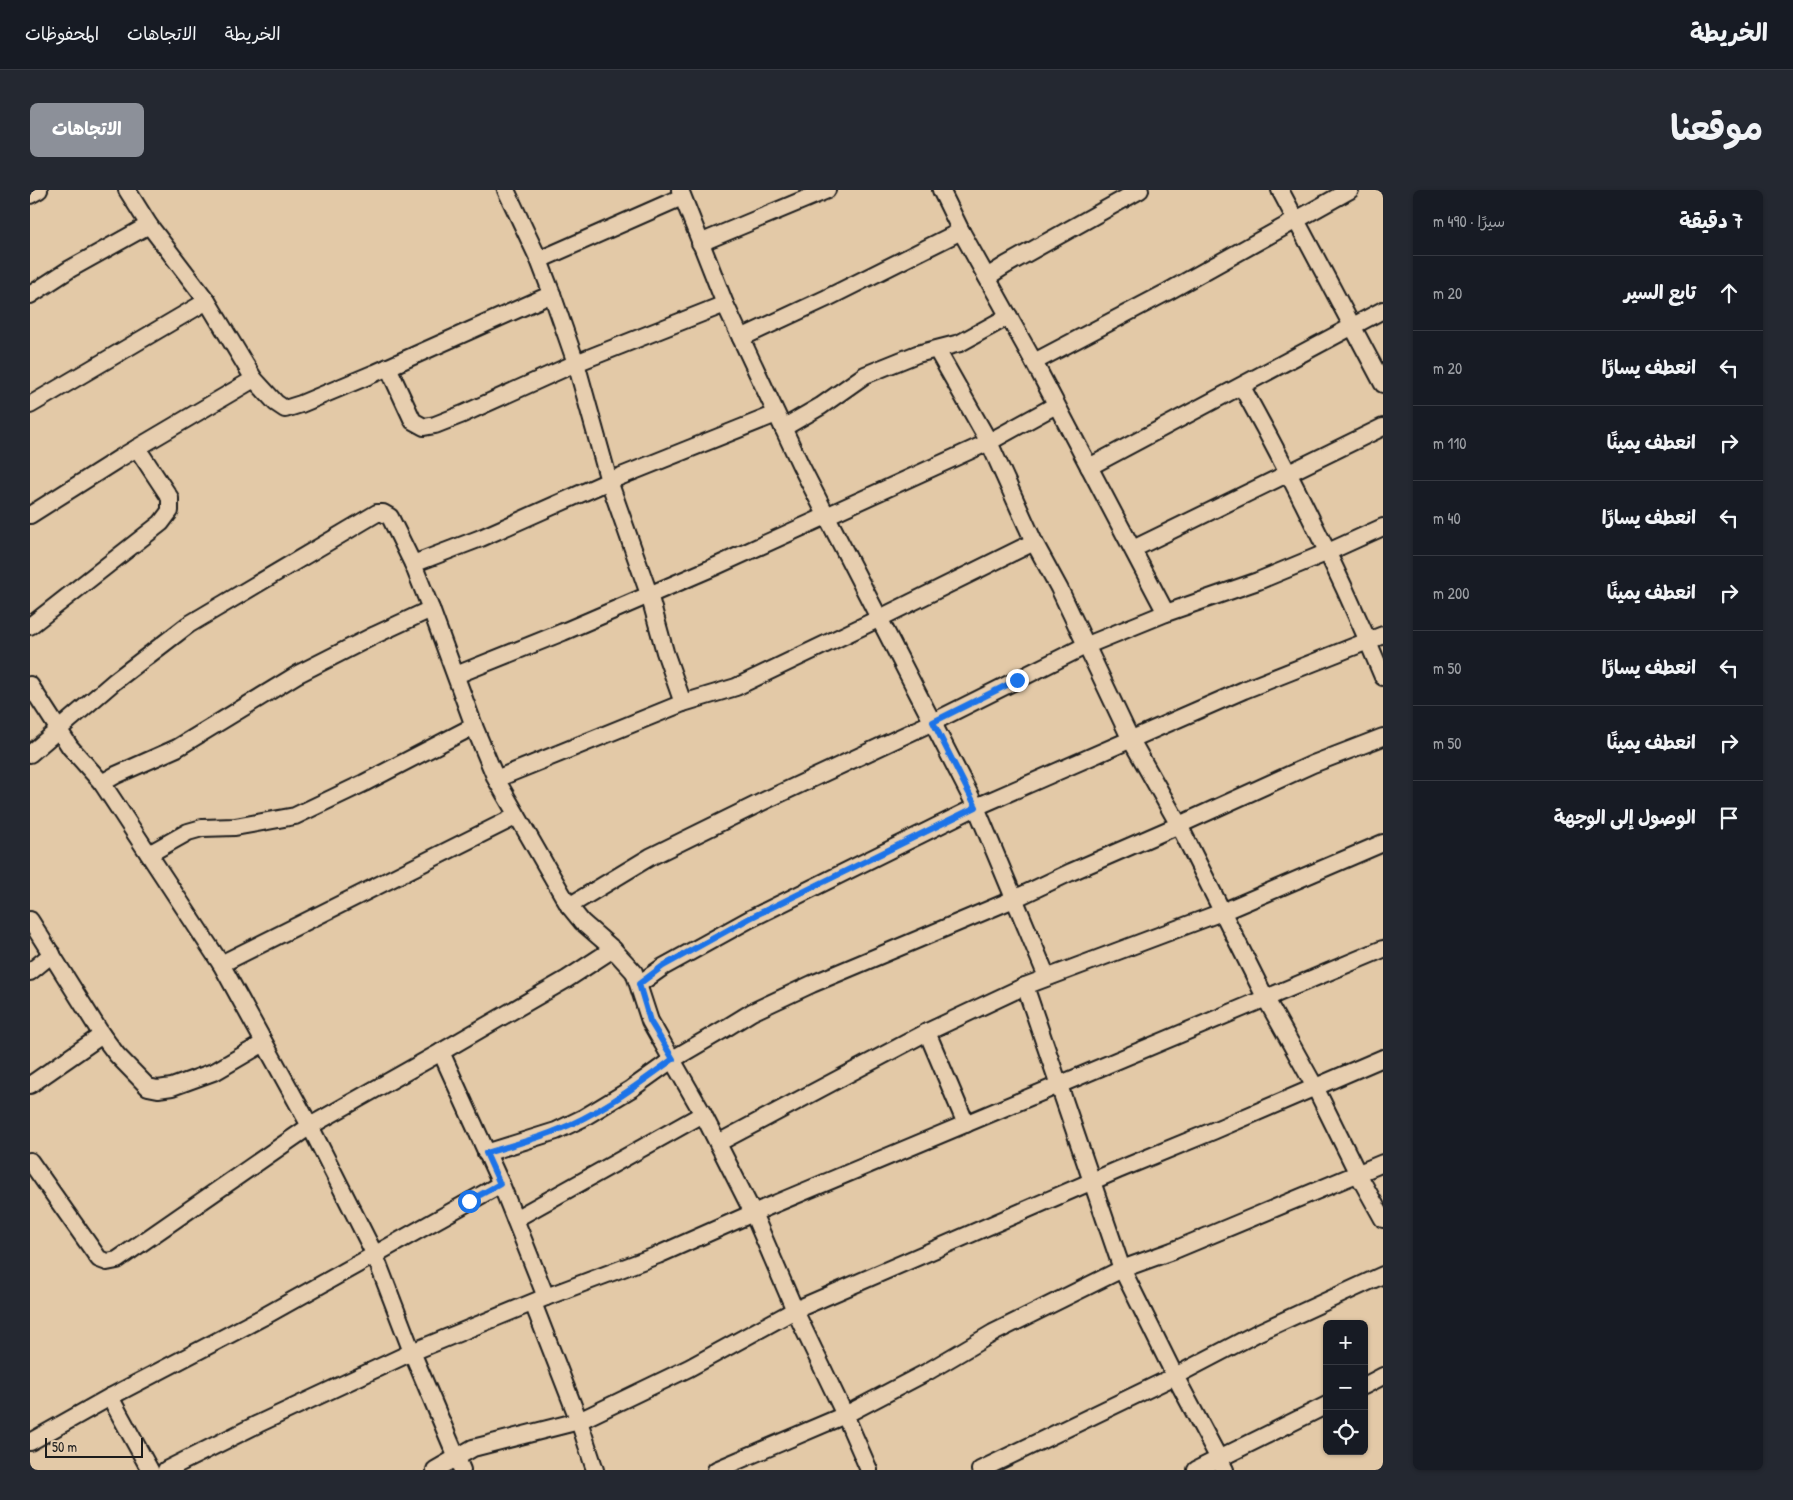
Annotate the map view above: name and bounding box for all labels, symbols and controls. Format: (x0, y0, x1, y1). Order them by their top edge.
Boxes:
text: الخريطة (1690, 16, 1768, 48)
text: المحفوظات (25, 21, 99, 46)
text: الاتجاهات (127, 21, 197, 46)
text: الخريطة (225, 21, 281, 46)
button: الاتجاهات (30, 103, 144, 157)
text: موقعنا (1670, 104, 1763, 151)
text: 7 دقيقة (1679, 206, 1743, 235)
text: سيرًا · 490 m (1433, 210, 1505, 232)
text: تابع السير (1624, 279, 1696, 305)
icon: ahead (1715, 279, 1743, 307)
text: 20 m (1433, 282, 1462, 304)
text: انعطف يسارًا (1602, 354, 1696, 380)
icon: left (1715, 354, 1743, 382)
text: 20 m (1433, 357, 1462, 379)
text: انعطف يمينًا (1607, 429, 1696, 455)
icon: right (1715, 429, 1743, 457)
text: 110 m (1433, 432, 1466, 454)
text: انعطف يسارًا (1602, 504, 1696, 530)
icon: left (1715, 504, 1743, 532)
text: 40 m (1433, 507, 1461, 529)
text: انعطف يمينًا (1607, 579, 1696, 605)
icon: right (1715, 579, 1743, 607)
text: 200 m (1433, 582, 1469, 604)
text: انعطف يسارًا (1602, 654, 1696, 680)
icon: left (1715, 654, 1743, 682)
text: 50 m (1433, 657, 1462, 679)
route end (1006, 669, 1029, 692)
text: انعطف يمينًا (1607, 729, 1696, 755)
icon: right (1715, 729, 1743, 757)
text: 50 m (1433, 732, 1462, 754)
text: الوصول إلى الوجهة (1554, 804, 1696, 830)
icon: arrive (1715, 804, 1743, 832)
route start (458, 1190, 481, 1213)
map controls (1323, 1320, 1368, 1455)
button: + (1323, 1320, 1368, 1365)
button: − (1323, 1365, 1368, 1410)
button: locate (1323, 1410, 1368, 1455)
scale bar (45, 1435, 142, 1458)
text: 50 m (52, 1437, 77, 1456)

